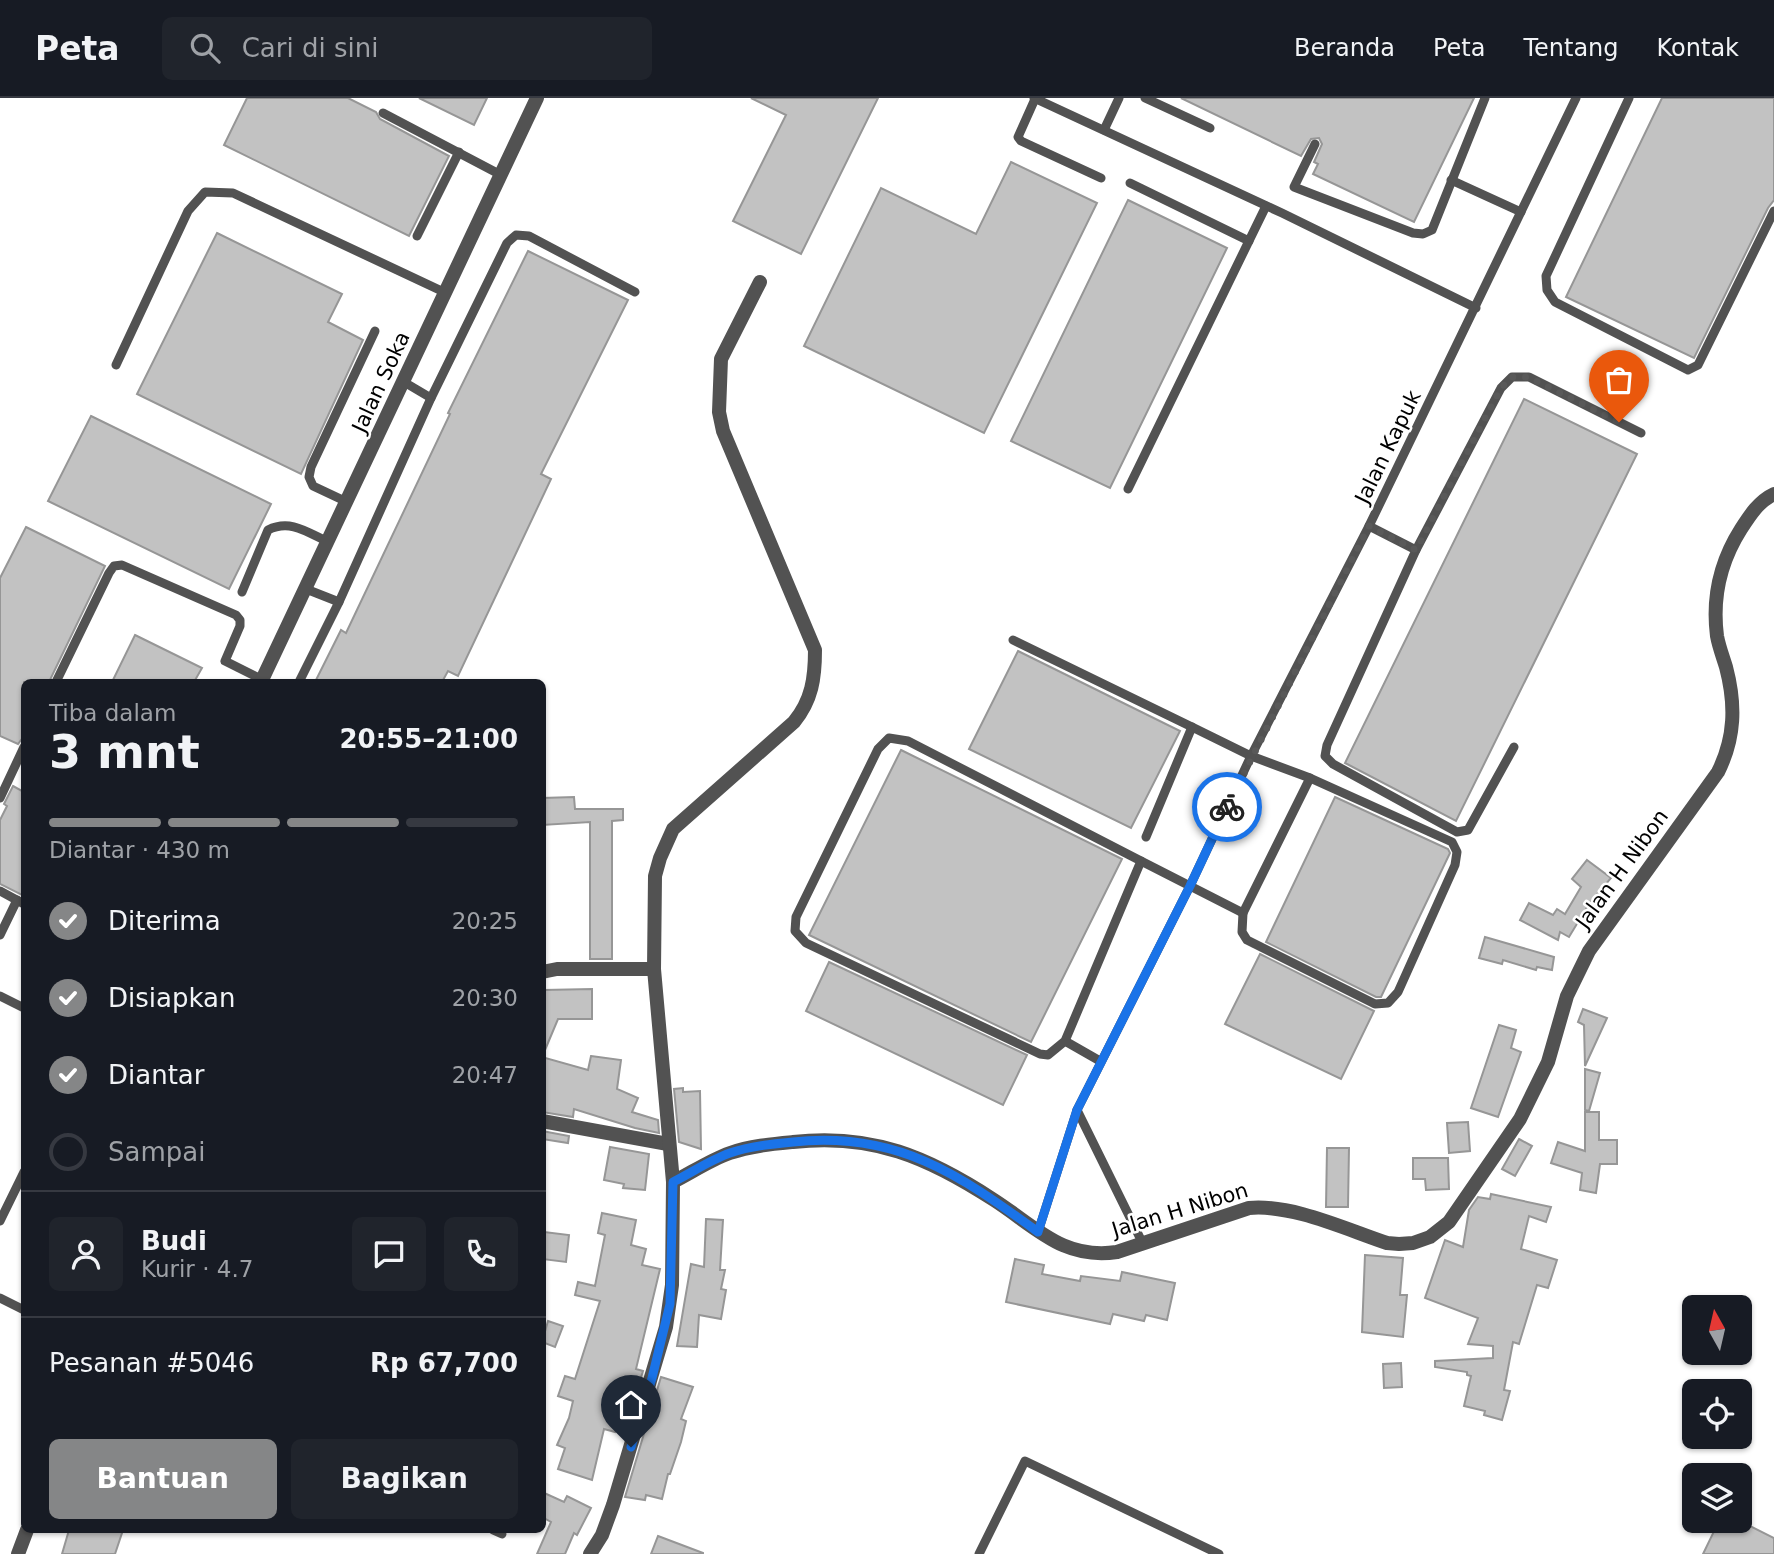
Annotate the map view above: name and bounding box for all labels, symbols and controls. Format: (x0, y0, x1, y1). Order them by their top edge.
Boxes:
search box (162, 17, 652, 80)
text: Peta (35, 29, 120, 68)
icon: search (186, 29, 224, 67)
text: Cari di sini (242, 33, 378, 63)
text: Beranda (1294, 34, 1395, 62)
text: Peta (1433, 34, 1485, 62)
text: Tentang (1523, 34, 1619, 62)
text: Kontak (1657, 34, 1739, 62)
street label: Jalan Soka (346, 328, 415, 438)
pin (1589, 350, 1649, 422)
icon: bag (1600, 361, 1638, 399)
street label: Jalan Kapuk (1349, 386, 1426, 509)
text: Tiba dalam (49, 700, 176, 726)
text: 20:55–21:00 (339, 724, 518, 754)
text: 3 mnt (49, 725, 200, 779)
courier (1192, 772, 1262, 842)
icon: bike (1208, 788, 1246, 826)
street label: Jalan H Nibon (1570, 805, 1673, 935)
text: Diantar · 430 m (49, 837, 230, 863)
icon: check (49, 902, 87, 940)
text: Diterima (108, 906, 221, 936)
text: 20:25 (452, 908, 518, 934)
icon: check (49, 979, 87, 1017)
text: Disiapkan (108, 983, 235, 1013)
text: 20:30 (452, 985, 518, 1011)
icon: check (49, 1056, 87, 1094)
text: Diantar (108, 1060, 204, 1090)
text: 20:47 (452, 1062, 518, 1088)
text: Sampai (108, 1137, 205, 1167)
street label: Jalan H Nibon (1107, 1178, 1251, 1243)
button: person (49, 1217, 123, 1291)
button: chat (352, 1217, 426, 1291)
button: phone (444, 1217, 518, 1291)
text: Budi (141, 1226, 207, 1256)
text: Kurir · 4.7 (141, 1256, 253, 1282)
north arrow (1682, 1295, 1752, 1365)
map controls (1682, 1295, 1752, 1533)
text: Pesanan #5046 (49, 1348, 254, 1378)
text: Rp 67,700 (370, 1348, 518, 1378)
pin (601, 1375, 661, 1447)
button: locate (1682, 1379, 1752, 1449)
icon: home (612, 1386, 650, 1424)
button: Bantuan (49, 1439, 277, 1519)
button: Bagikan (291, 1439, 518, 1519)
button: layers (1682, 1463, 1752, 1533)

